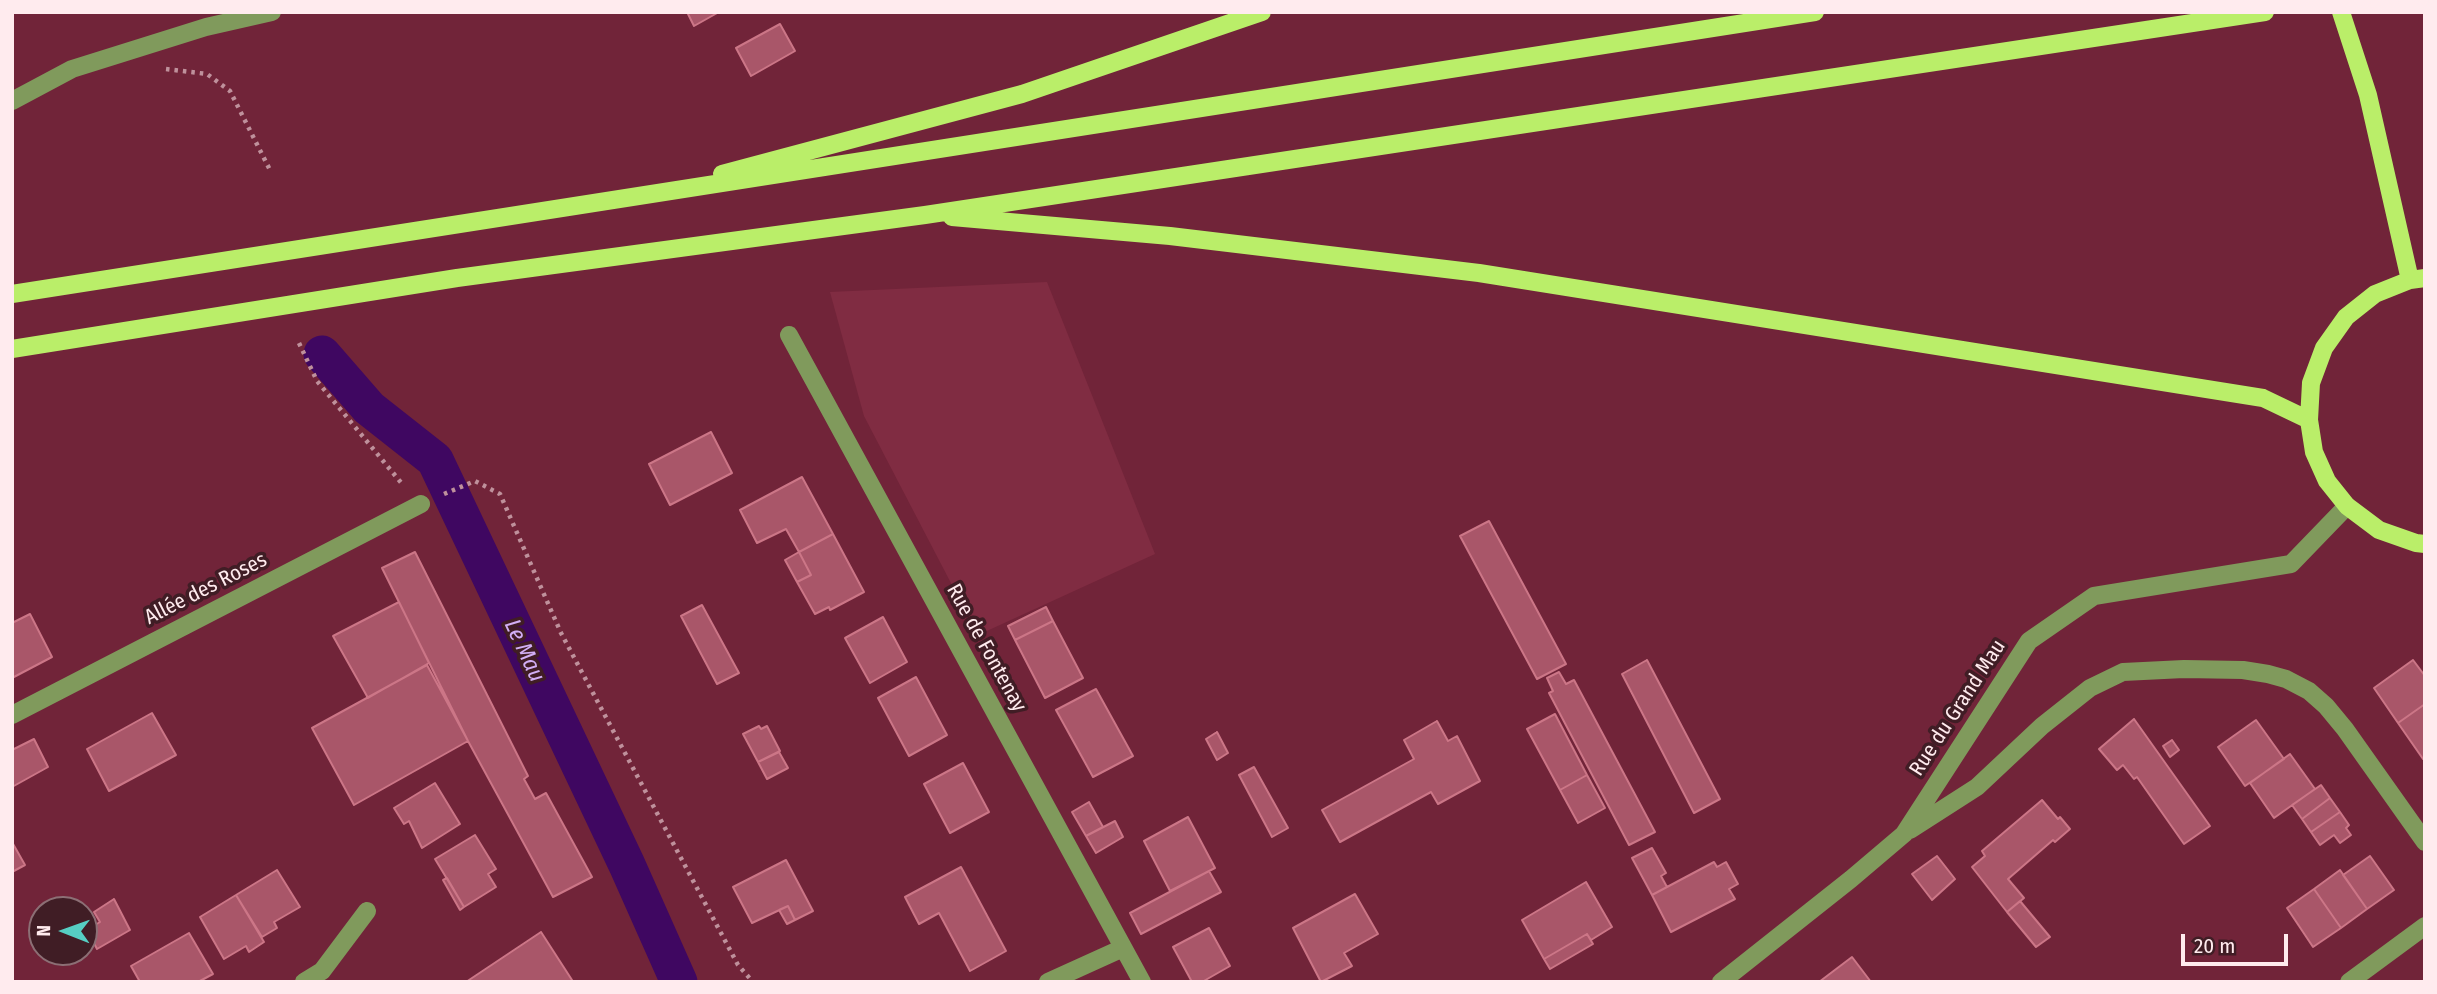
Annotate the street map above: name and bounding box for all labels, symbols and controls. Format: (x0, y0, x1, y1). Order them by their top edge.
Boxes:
street label: Allée des Roses (141, 547, 271, 631)
street label: Rue de Fontenay (941, 580, 1031, 716)
water label: Le Mau (498, 615, 550, 687)
street label: Rue du Grand Mau (1905, 635, 2011, 781)
north arrow (28, 896, 98, 966)
scale bar (2185, 920, 2292, 964)
text: N (32, 925, 55, 937)
text: 20 m (2194, 933, 2235, 959)

